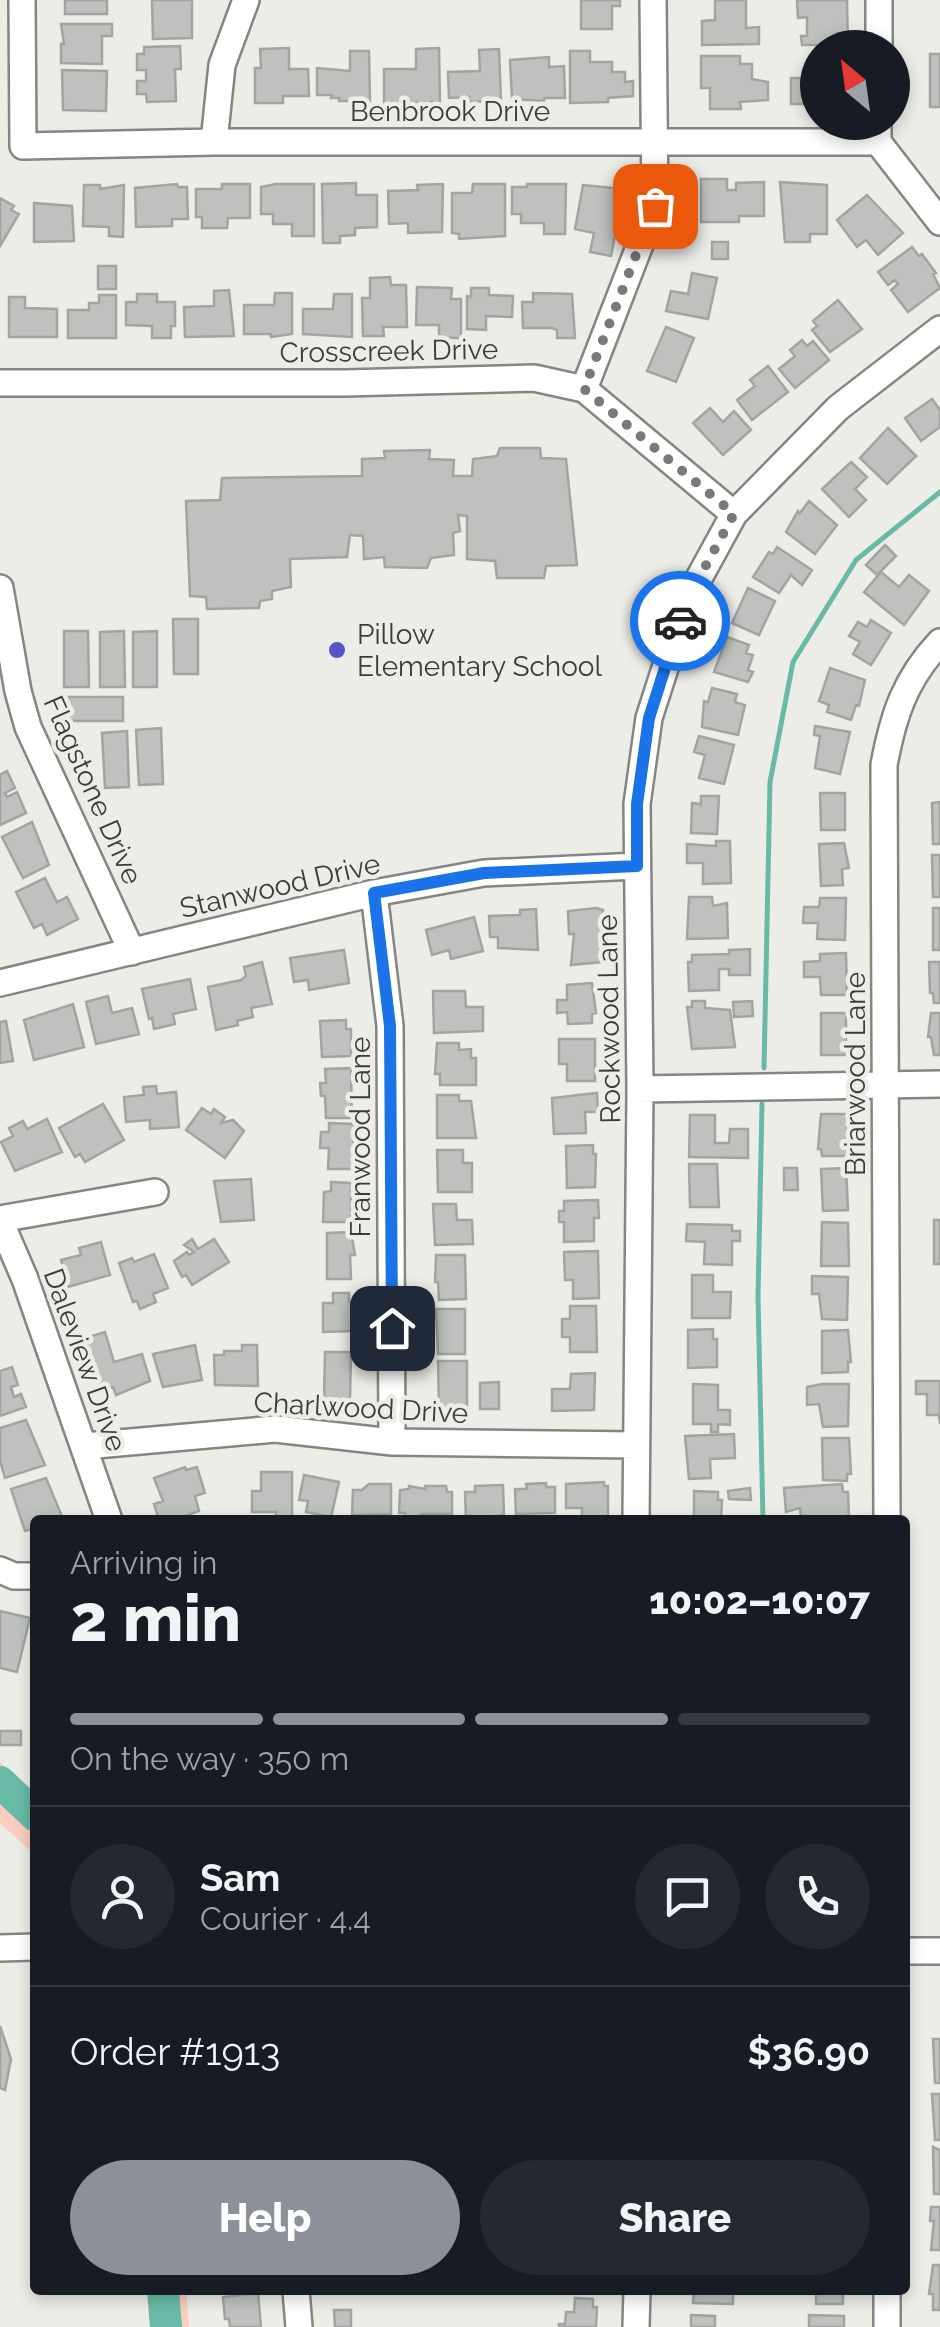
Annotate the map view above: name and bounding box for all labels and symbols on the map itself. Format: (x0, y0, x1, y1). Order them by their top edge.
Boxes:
north arrow (800, 30, 910, 140)
street label: Benbrook Drive (350, 95, 550, 128)
pin (613, 164, 698, 249)
street label: Crosscreek Drive (279, 333, 499, 369)
courier (630, 571, 730, 671)
place label: Pillow Elementary School (357, 618, 602, 683)
marker: Pillow Elementary School (326, 639, 348, 661)
street label: Flagstone Drive (37, 691, 149, 889)
street label: Stanwood Drive (177, 847, 383, 925)
street label: Rockwood Lane (591, 914, 627, 1124)
street label: Briarwood Lane (839, 972, 872, 1176)
street label: Franwood Lane (344, 1037, 377, 1237)
street label: Daleview Drive (37, 1264, 133, 1456)
pin (350, 1286, 435, 1371)
street label: Charlwood Drive (253, 1386, 469, 1430)

